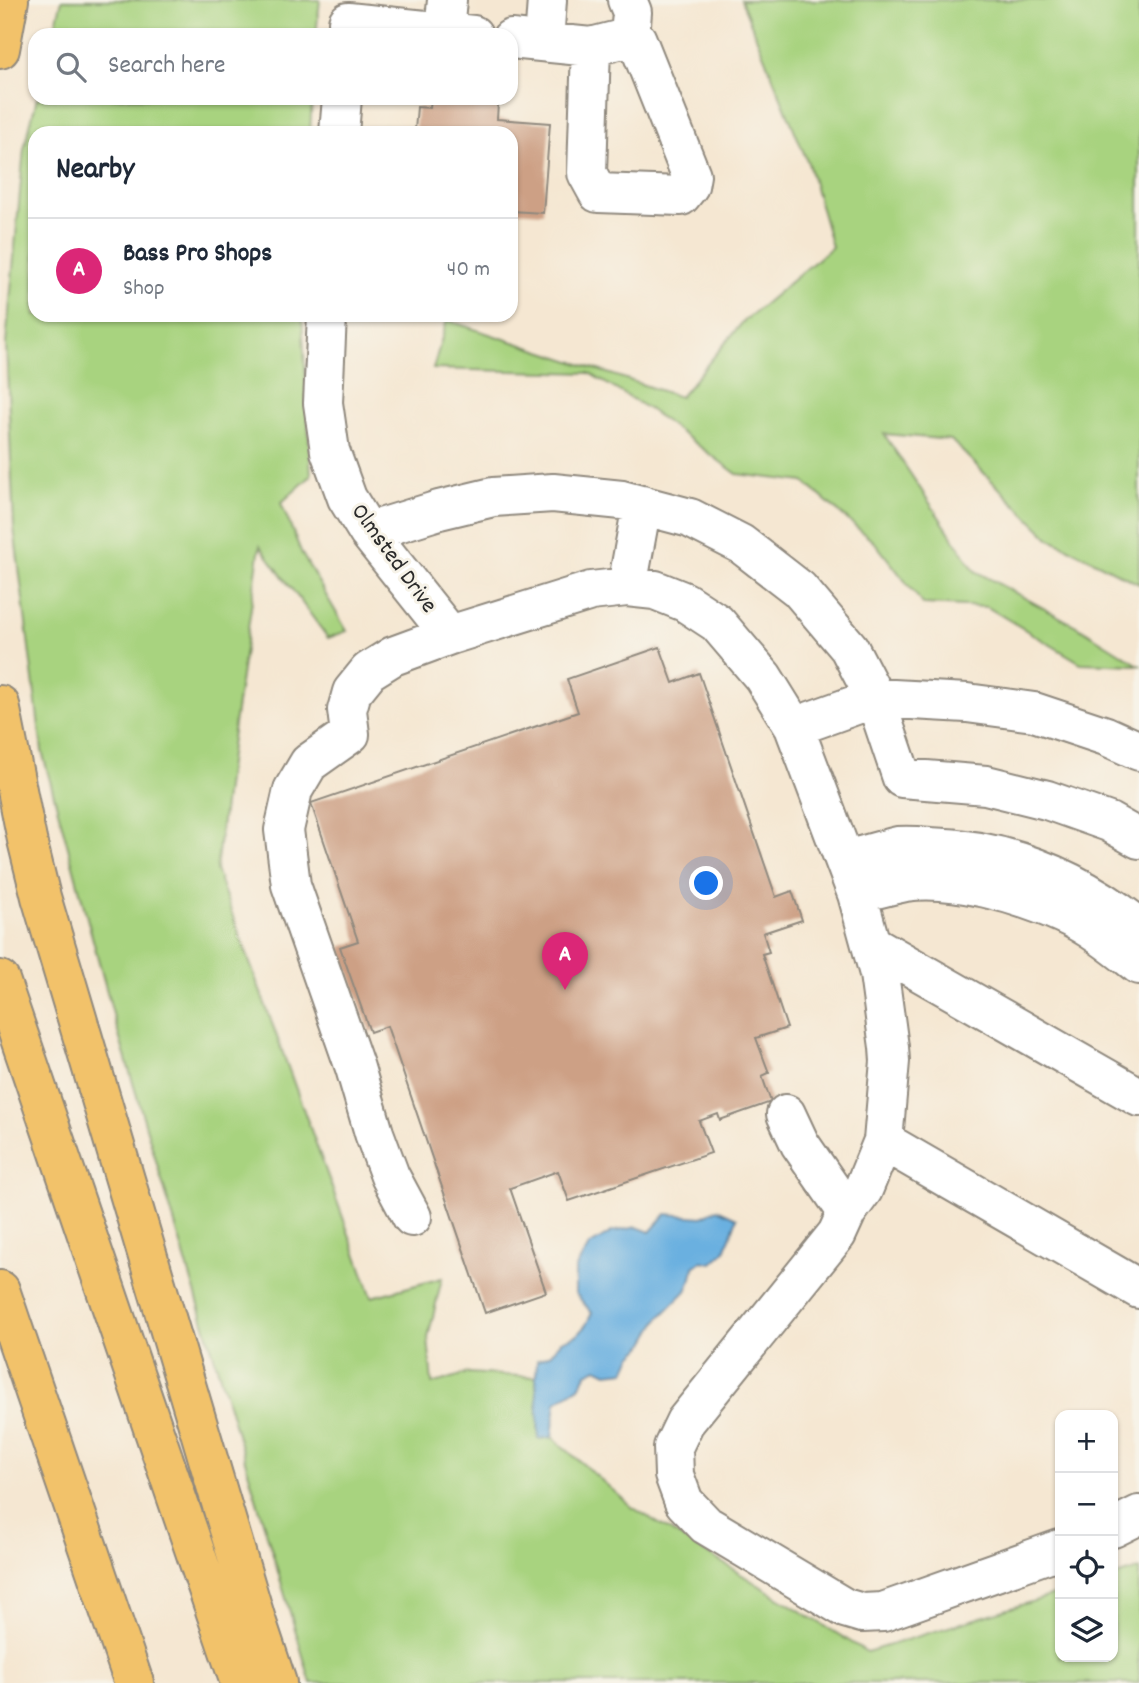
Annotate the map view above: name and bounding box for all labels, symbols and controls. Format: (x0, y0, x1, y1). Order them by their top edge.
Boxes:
search box (28, 28, 518, 105)
icon: search (52, 48, 90, 86)
text: Search here (108, 48, 226, 85)
text: Nearby (56, 150, 134, 193)
text: Bass Pro Shops (123, 236, 272, 273)
text: A (73, 254, 85, 287)
text: 40 m (447, 254, 490, 287)
text: Shop (123, 273, 165, 306)
street label: Olmsted Drive (341, 497, 445, 621)
your location (689, 866, 723, 900)
pin: A (542, 932, 588, 990)
map controls (1055, 1410, 1118, 1662)
button: + (1055, 1410, 1118, 1473)
button: − (1055, 1473, 1118, 1536)
button: locate (1055, 1536, 1118, 1599)
button: layers (1055, 1599, 1118, 1662)

